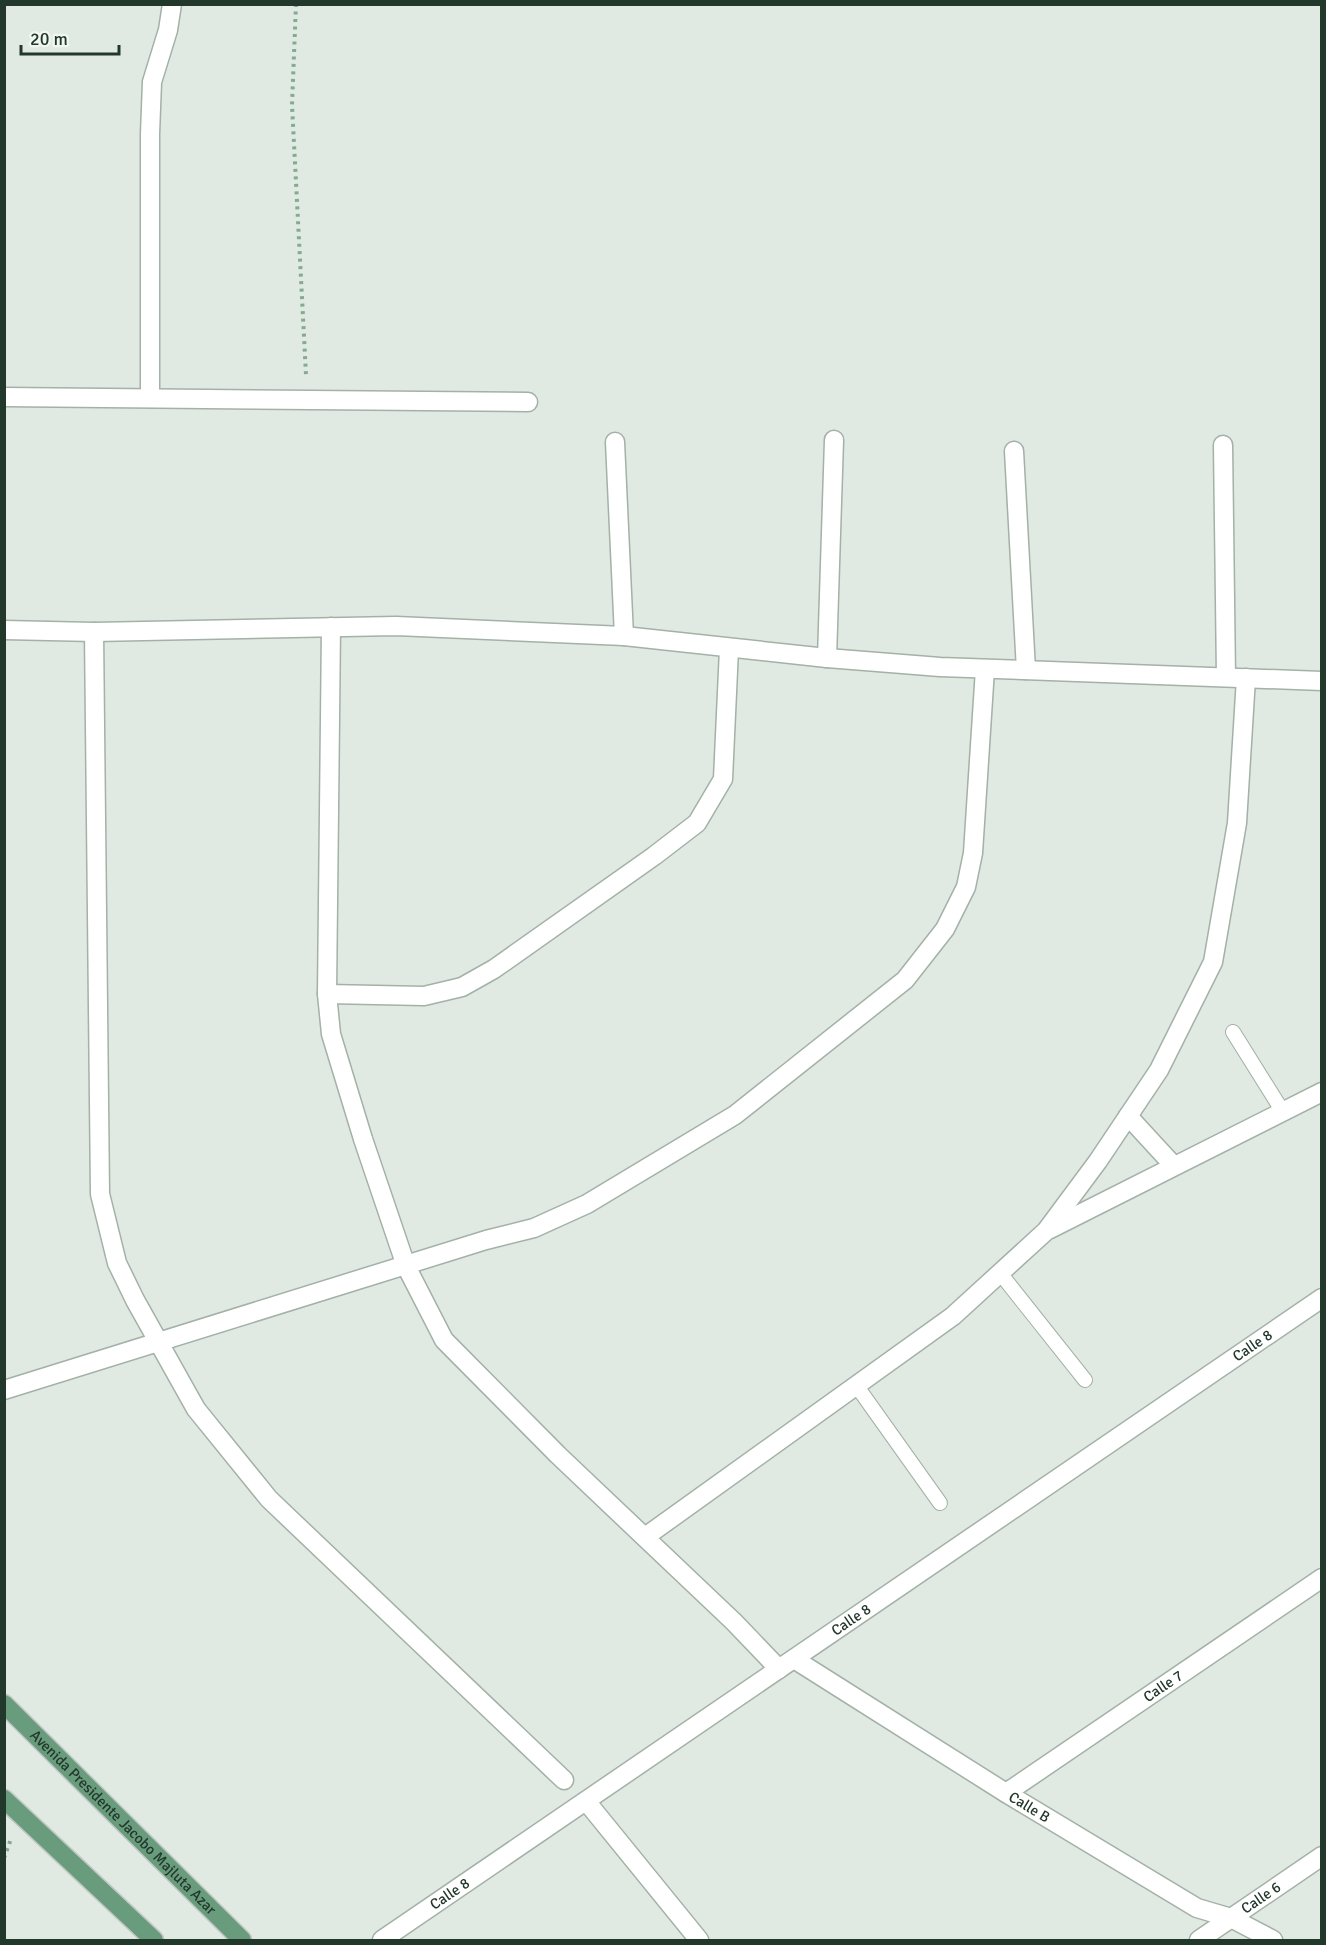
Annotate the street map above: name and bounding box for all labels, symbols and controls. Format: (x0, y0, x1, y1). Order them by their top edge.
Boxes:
scale bar (21, 18, 118, 56)
text: 20 m (30, 28, 68, 50)
street label: Calle 8 (1229, 1326, 1276, 1365)
street label: Calle 8 (828, 1600, 874, 1640)
street label: Calle 7 (1140, 1666, 1186, 1706)
street label: Avenida Presidente Jacobo Majluta Azar (26, 1726, 220, 1919)
street label: Calle B (1005, 1788, 1053, 1826)
street label: Calle 8 (426, 1874, 473, 1914)
street label: Calle 6 (1238, 1878, 1284, 1918)

